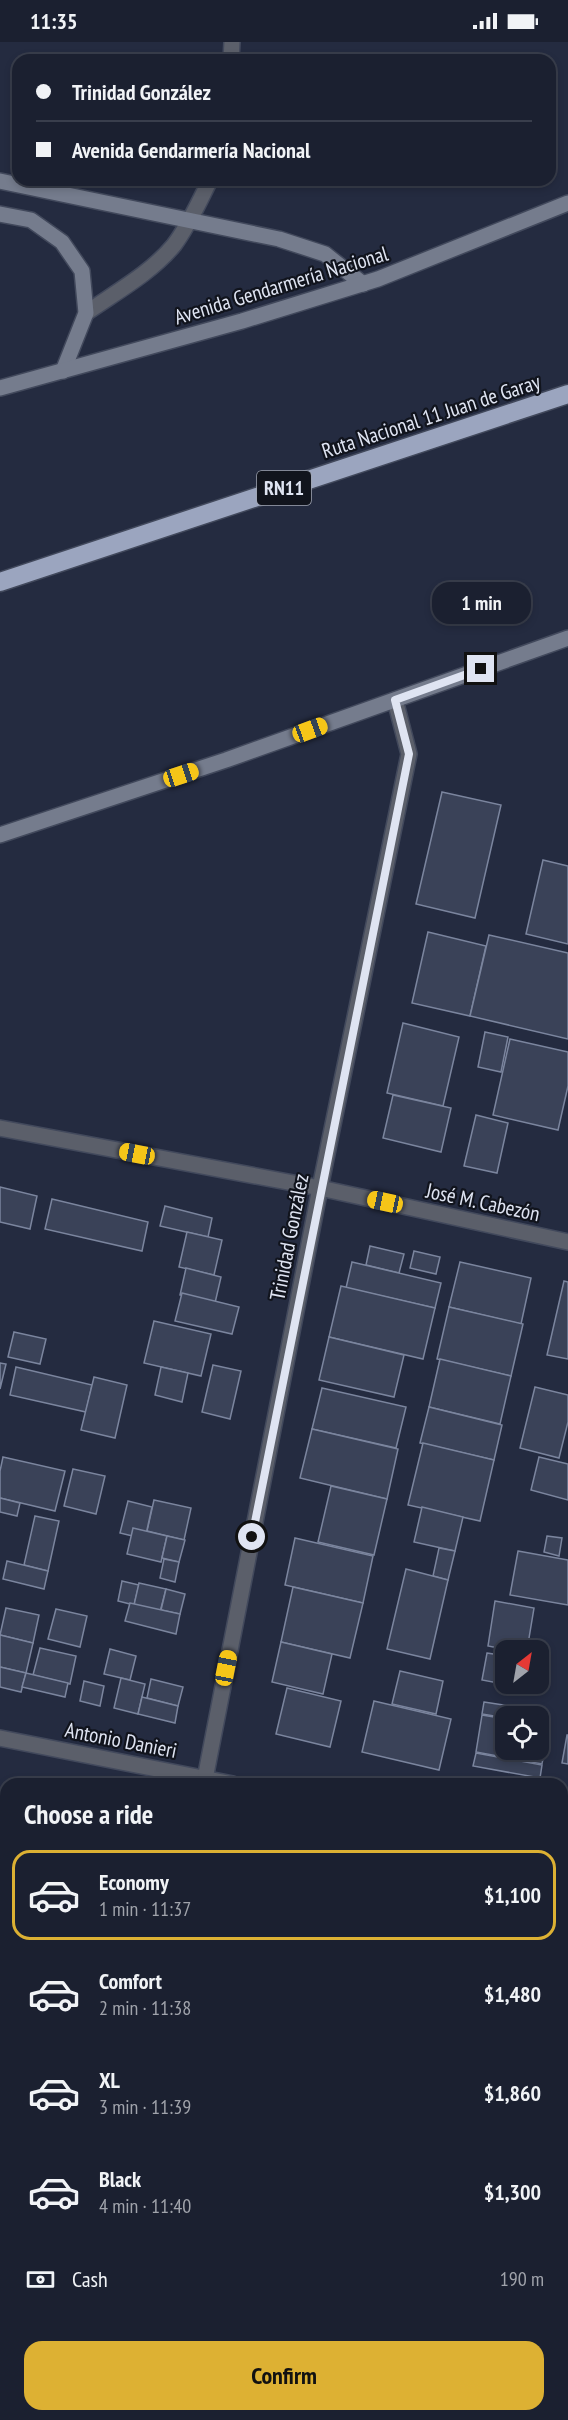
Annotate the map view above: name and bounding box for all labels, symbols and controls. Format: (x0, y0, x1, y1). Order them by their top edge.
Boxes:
text: 11:35 (30, 7, 78, 35)
text: Trinidad González (72, 78, 211, 106)
text: Avenida Gendarmería Nacional (72, 136, 310, 164)
street label: Avenida Gendarmería Nacional (171, 240, 391, 330)
street label: Ruta Nacional 11 Juan de Garay (318, 368, 544, 464)
road number: RN11 (257, 471, 311, 505)
callout: 1 min (432, 582, 530, 624)
text: 1 min (461, 590, 502, 616)
route end (467, 655, 494, 682)
car (290, 715, 330, 745)
car (161, 761, 201, 789)
car (118, 1142, 156, 1166)
street label: Trinidad González (264, 1171, 314, 1303)
street label: José M. Cabezón (423, 1177, 542, 1227)
car (366, 1189, 404, 1215)
route start (238, 1523, 265, 1550)
north arrow (495, 1640, 549, 1694)
map controls (495, 1640, 549, 1760)
car (214, 1649, 238, 1687)
button: locate (495, 1706, 549, 1760)
street label: Antonio Danieri (63, 1716, 179, 1764)
text: Choose a ride (24, 1797, 153, 1831)
icon: car (27, 1868, 81, 1922)
text: Economy (99, 1868, 169, 1896)
text: $1,100 (484, 1881, 541, 1909)
text: 1 min · 11:37 (99, 1896, 191, 1922)
icon: car (27, 1967, 81, 2021)
text: Comfort (99, 1967, 162, 1995)
text: $1,480 (484, 1980, 541, 2008)
text: 2 min · 11:38 (99, 1995, 191, 2021)
icon: car (27, 2066, 81, 2120)
text: XL (99, 2066, 120, 2094)
text: $1,860 (484, 2079, 541, 2107)
text: 3 min · 11:39 (99, 2094, 191, 2120)
icon: car (27, 2165, 81, 2219)
text: Black (99, 2165, 141, 2193)
text: $1,300 (484, 2178, 541, 2206)
text: 4 min · 11:40 (99, 2193, 191, 2219)
icon: cash (24, 2263, 57, 2296)
text: Cash (72, 2265, 108, 2293)
text: 190 m (500, 2266, 544, 2292)
button: Confirm (24, 2341, 544, 2410)

